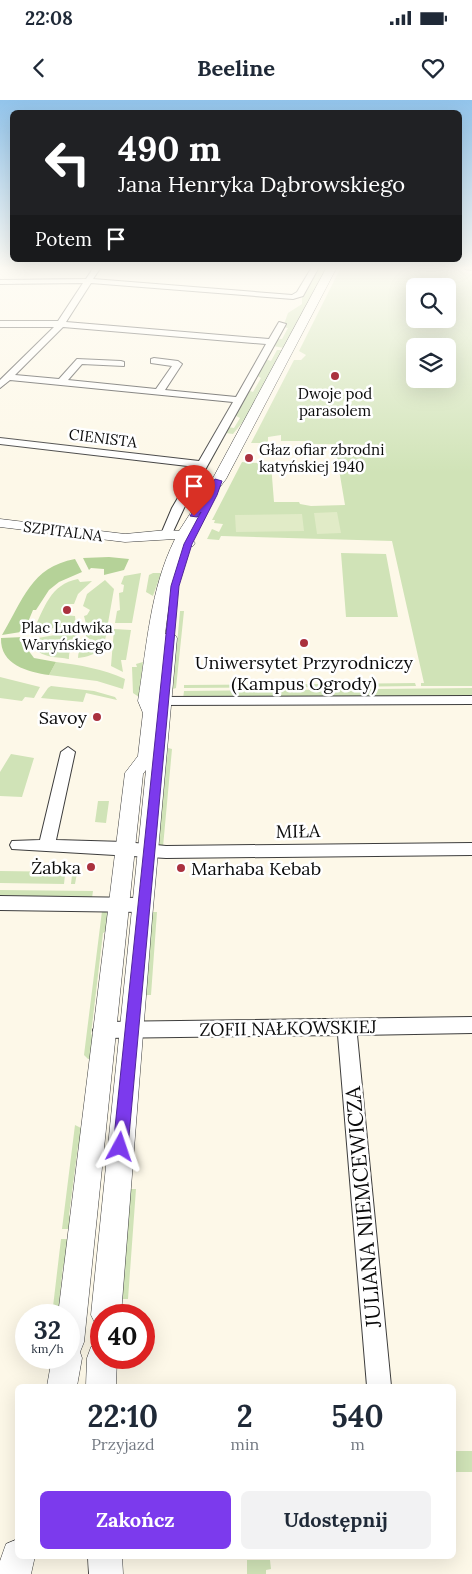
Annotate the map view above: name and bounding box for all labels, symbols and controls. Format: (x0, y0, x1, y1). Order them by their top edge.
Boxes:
text: 22:08 (25, 6, 73, 30)
icon: back (25, 54, 53, 82)
text: Beeline (197, 54, 275, 82)
icon: heart (419, 54, 447, 82)
text: 490 m (118, 126, 221, 171)
icon: left (35, 130, 100, 195)
text: Jana Henryka Dąbrowskiego (118, 170, 405, 198)
icon: arrive (102, 225, 130, 253)
text: Potem (35, 227, 92, 251)
map controls (406, 278, 456, 388)
button: search (406, 278, 456, 328)
button: layers (406, 338, 456, 388)
marker: Dwoje pod parasolem (329, 370, 341, 382)
place label: Dwoje pod parasolem (298, 384, 372, 420)
street label: CIENISTA (68, 424, 139, 452)
place label: Głaz ofiar zbrodni katyńskiej 1940 (259, 440, 384, 476)
marker: Głaz ofiar zbrodni katyńskiej 1940 (243, 452, 255, 464)
pin (173, 465, 215, 516)
icon: arrive (180, 472, 208, 500)
street label: SZPITALNA (22, 517, 104, 545)
marker: Plac Ludwika Waryńskiego (61, 604, 73, 616)
place label: Plac Ludwika Waryńskiego (21, 618, 113, 654)
marker: Uniwersytet Przyrodniczy (Kampus Ogrody) (298, 637, 310, 649)
place label: Uniwersytet Przyrodniczy (Kampus Ogrody) (195, 651, 413, 695)
place label: Savoy (39, 706, 87, 729)
marker: Savoy (91, 711, 103, 723)
street label: MIŁA (276, 819, 321, 843)
place label: Żabka (31, 856, 81, 879)
place label: Marhaba Kebab (191, 857, 321, 880)
marker: Żabka (85, 861, 97, 873)
marker: Marhaba Kebab (175, 862, 187, 874)
street label: ZOFII NAŁKOWSKIEJ (199, 1015, 377, 1041)
street label: JULIANA NIEMCEWICZA (339, 1084, 387, 1330)
position arrow (93, 1120, 145, 1172)
speed limit sign: 40 (90, 1304, 155, 1369)
text: 32 (34, 1314, 61, 1346)
text: km/h (31, 1341, 64, 1356)
text: 22:10 (87, 1397, 158, 1435)
text: 2 (237, 1397, 253, 1435)
text: 540 (332, 1397, 384, 1435)
text: Przyjazd (91, 1434, 154, 1454)
text: min (231, 1434, 259, 1454)
text: m (350, 1434, 365, 1454)
button: Zakończ (40, 1491, 231, 1549)
button: Udostępnij (241, 1491, 431, 1549)

